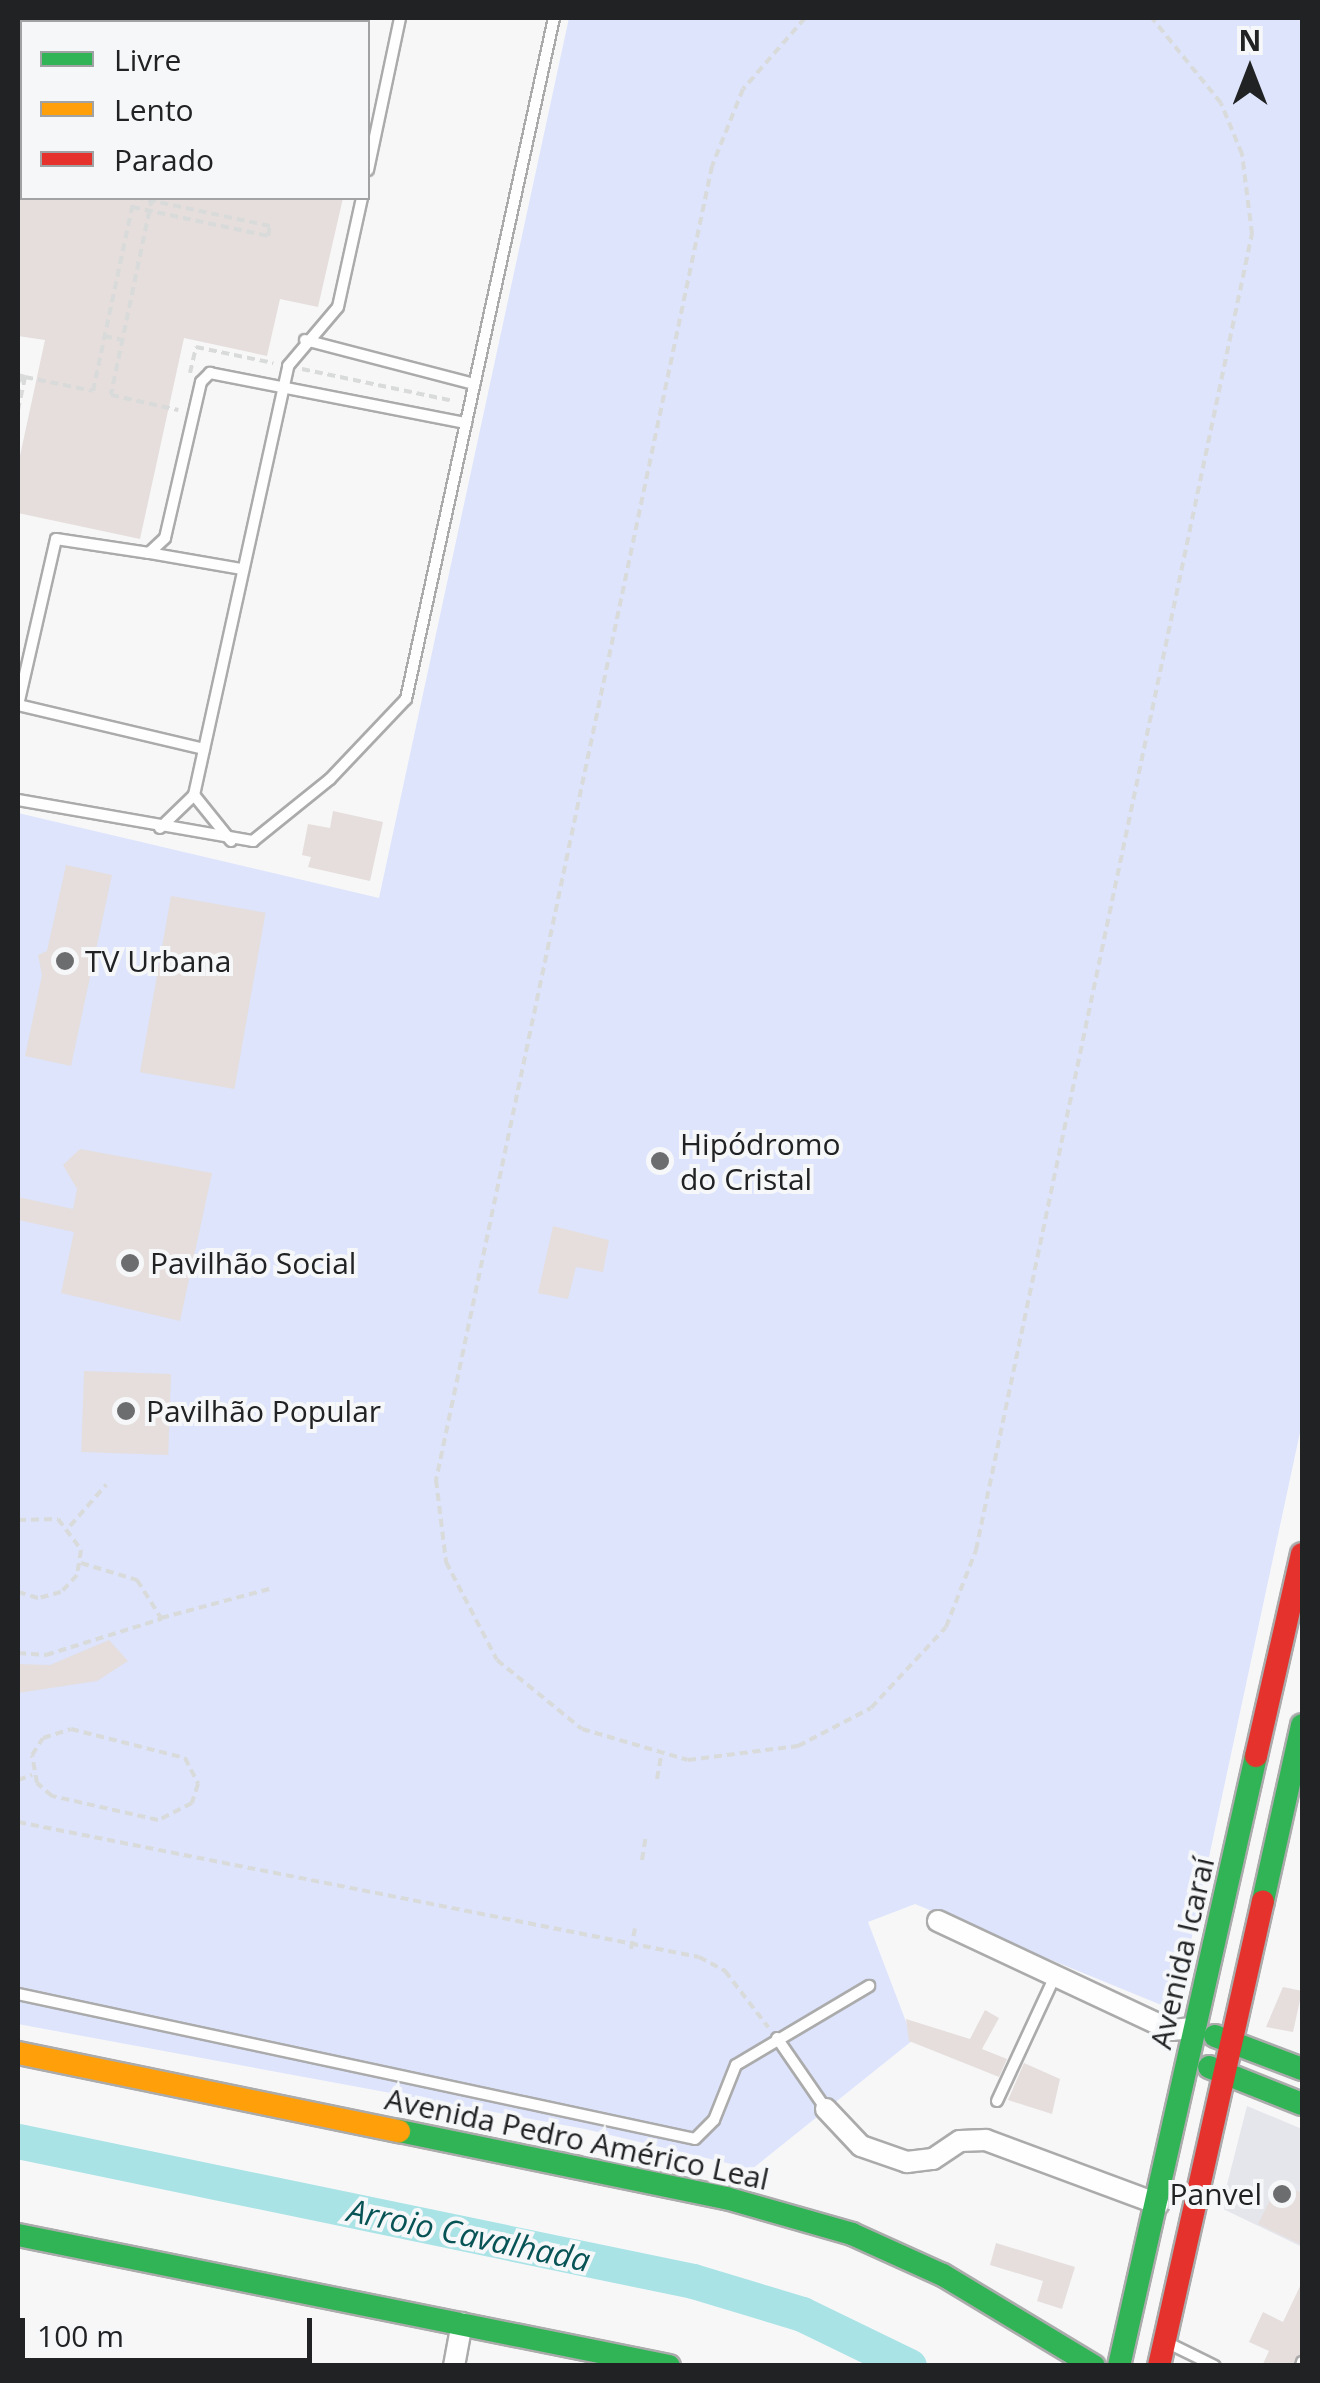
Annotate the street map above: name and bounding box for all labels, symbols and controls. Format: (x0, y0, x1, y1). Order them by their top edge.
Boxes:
legend (20, 20, 370, 200)
north arrow (1200, 20, 1300, 120)
text: N (1239, 21, 1261, 59)
text: Livre (114, 39, 181, 80)
text: Lento (114, 89, 194, 130)
text: Parado (114, 139, 214, 180)
place label: TV Urbana (85, 943, 231, 979)
marker: TV Urbana (54, 950, 76, 972)
place label: Hipódromo do Cristal (680, 1126, 841, 1196)
marker: Hipódromo do Cristal (649, 1150, 671, 1172)
place label: Pavilhão Social (150, 1245, 356, 1281)
marker: Pavilhão Social (119, 1252, 141, 1274)
place label: Pavilhão Popular (146, 1393, 381, 1429)
marker: Pavilhão Popular (115, 1400, 137, 1422)
street label: Avenida Icaraí (1142, 1854, 1222, 2052)
street label: Avenida Pedro Américo Leal (382, 2081, 772, 2197)
place label: Panvel (1169, 2176, 1262, 2212)
marker: Panvel (1271, 2183, 1293, 2205)
water label: Arroio Cavalhada (344, 2191, 594, 2279)
scale bar (25, 2298, 318, 2360)
text: 100 m (37, 2315, 124, 2356)

